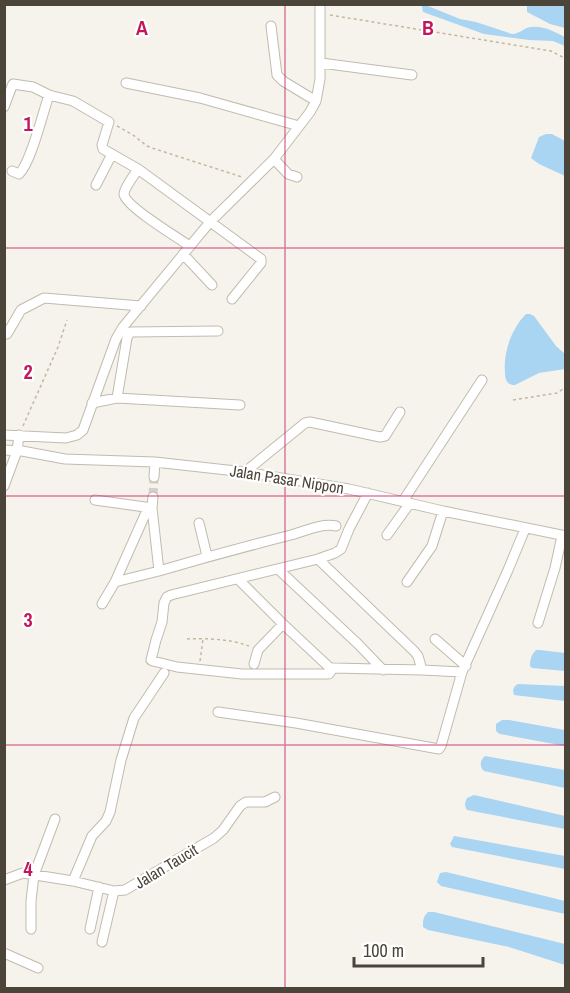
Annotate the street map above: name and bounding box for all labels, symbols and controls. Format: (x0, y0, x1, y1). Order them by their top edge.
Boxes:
text: A (136, 14, 148, 41)
text: B (422, 14, 434, 41)
text: 1 (23, 110, 33, 137)
text: 2 (23, 358, 33, 385)
street label: Jalan Pasar Nippon (228, 459, 346, 499)
text: 3 (23, 606, 33, 633)
street label: Jalan Taucit (130, 838, 202, 893)
text: 4 (23, 855, 33, 882)
scale bar (354, 930, 483, 968)
text: 100 m (363, 938, 404, 963)

